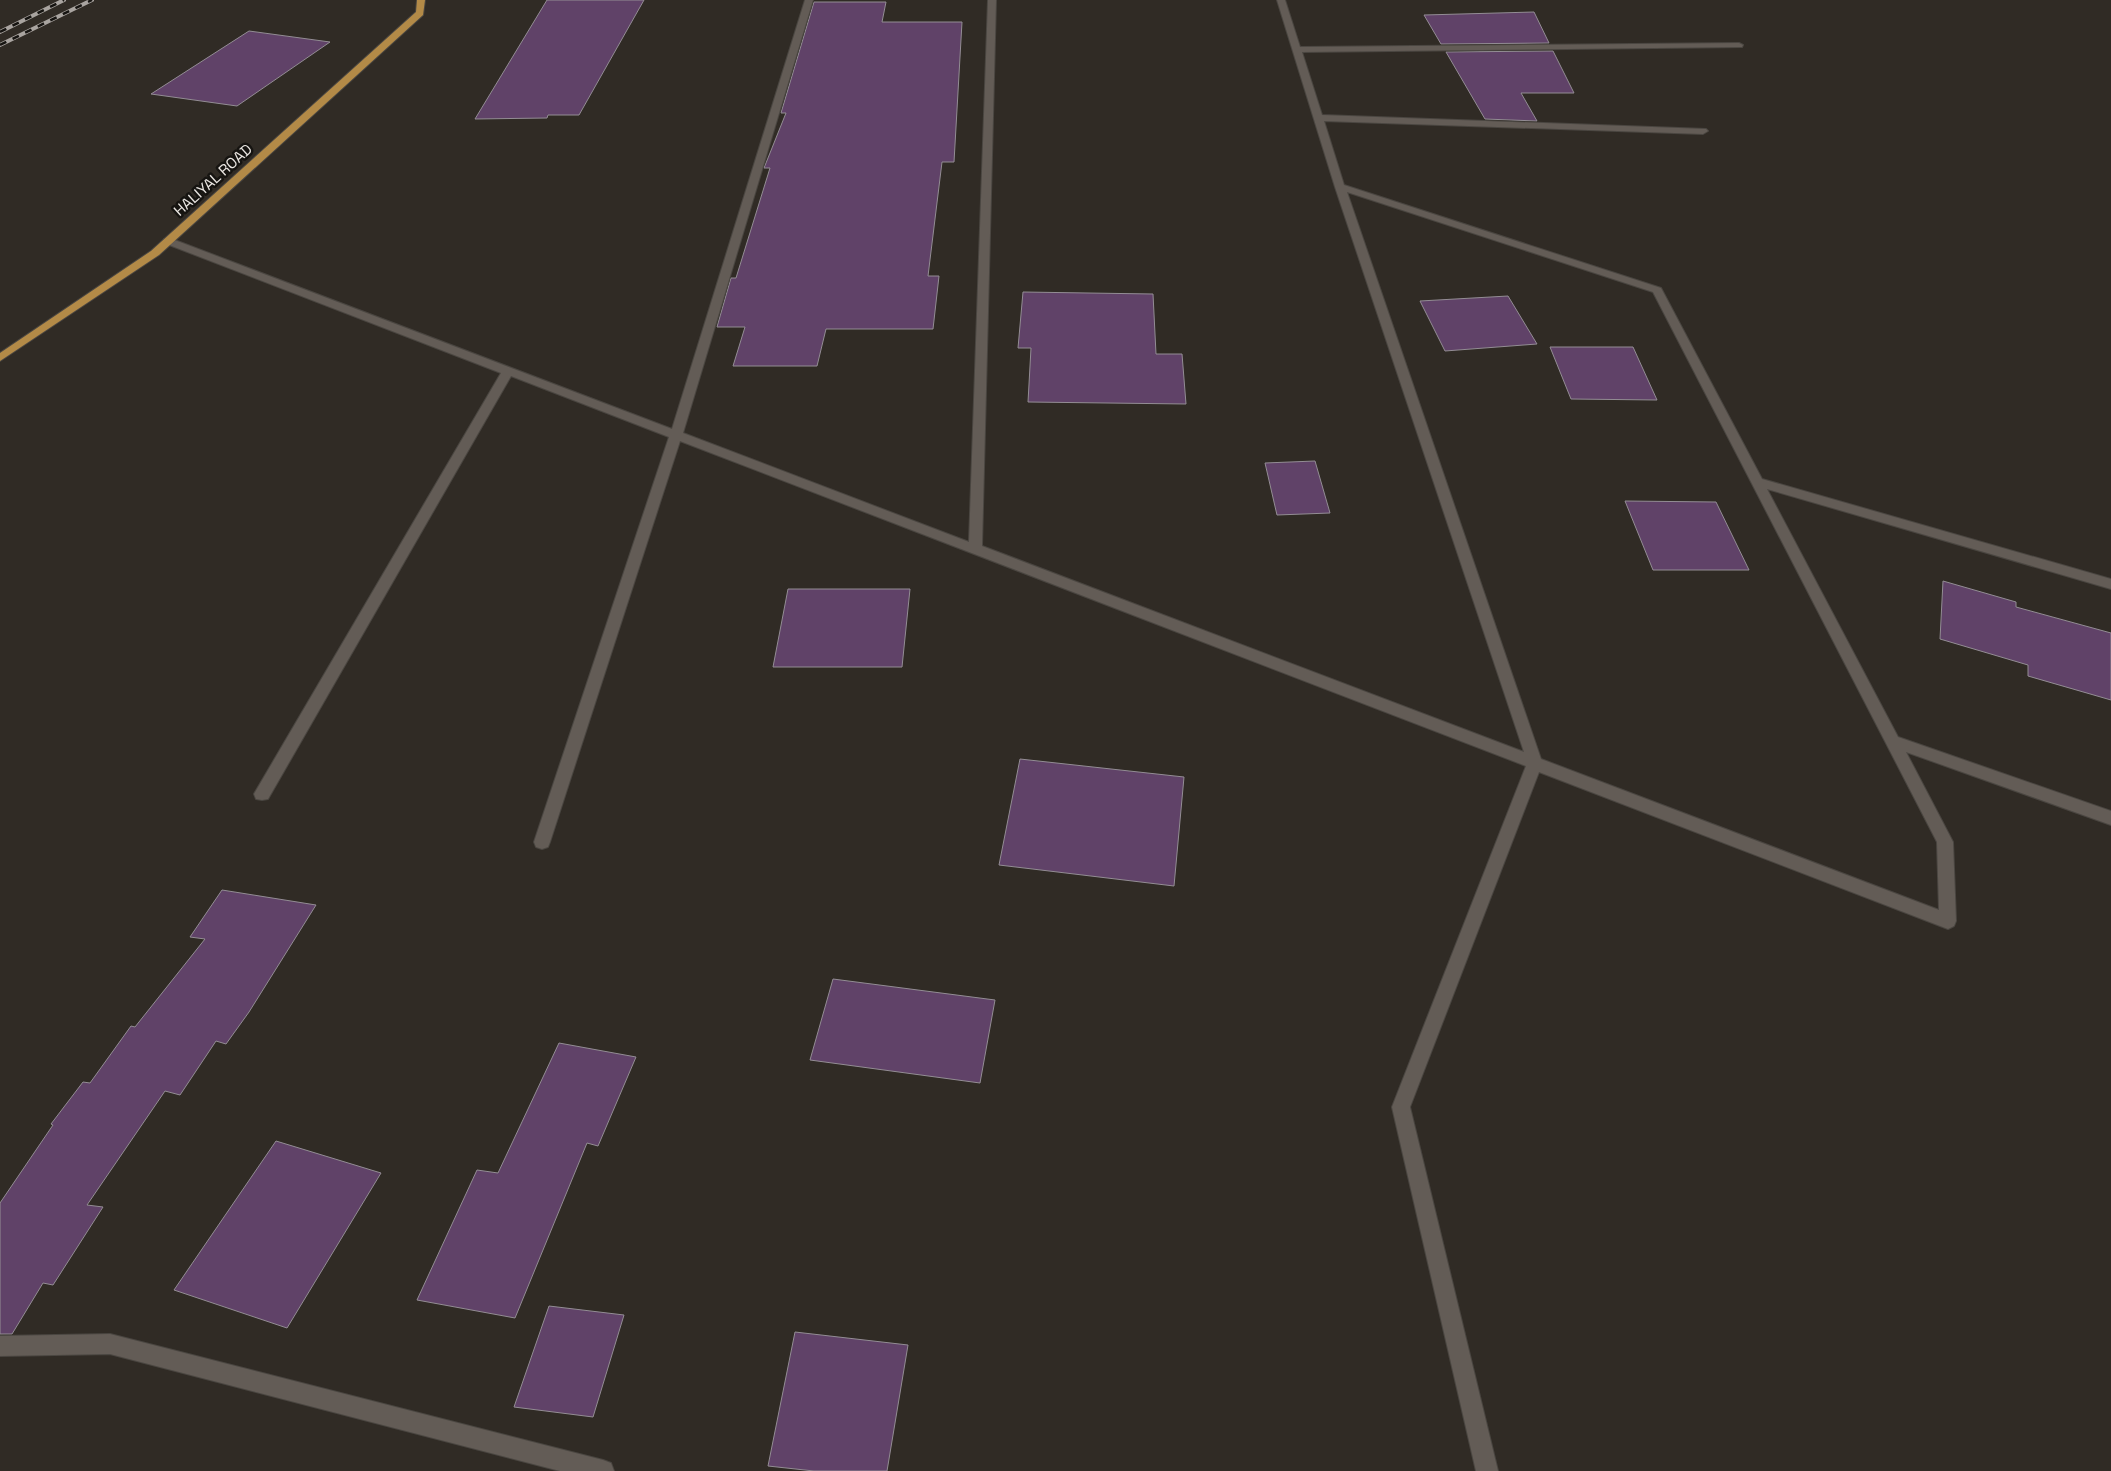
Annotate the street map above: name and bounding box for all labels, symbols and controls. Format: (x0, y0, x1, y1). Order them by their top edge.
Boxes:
street label: HALIYAL ROAD (170, 139, 256, 220)

